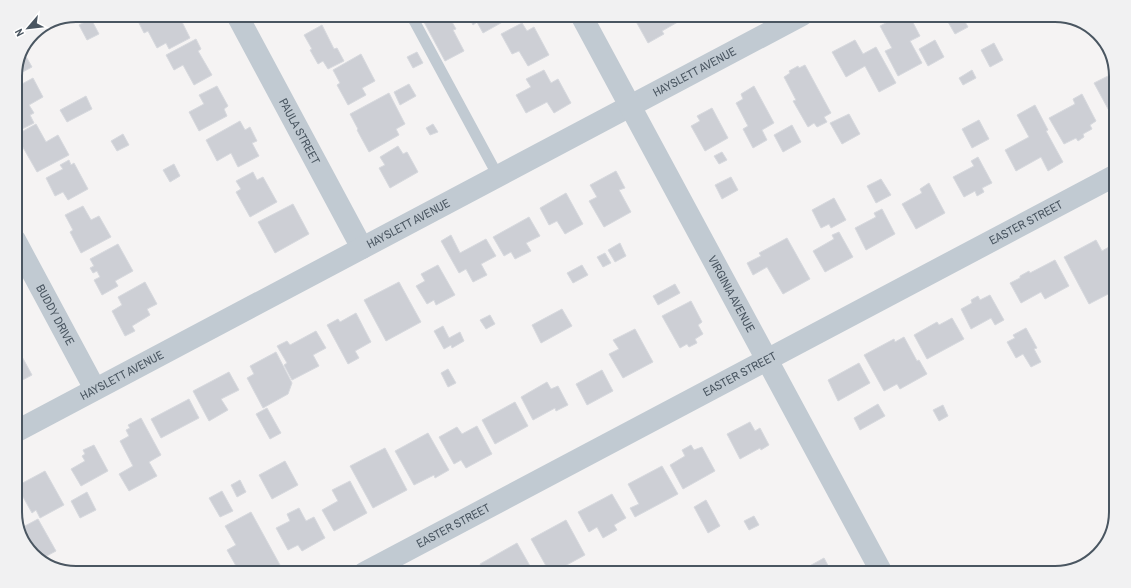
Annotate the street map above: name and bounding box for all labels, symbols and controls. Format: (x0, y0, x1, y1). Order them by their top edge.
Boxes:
north arrow (8, 8, 48, 48)
text: N (11, 27, 27, 39)
street label: HAYSLETT AVENUE (650, 43, 739, 101)
street label: PAULA STREET (275, 96, 324, 167)
street label: HAYSLETT AVENUE (364, 195, 453, 252)
street label: EASTER STREET (986, 197, 1066, 249)
street label: VIRGINIA AVENUE (704, 253, 759, 335)
street label: BUDDY DRIVE (32, 282, 78, 348)
street label: HAYSLETT AVENUE (77, 347, 166, 404)
street label: EASTER STREET (700, 348, 779, 400)
street label: EASTER STREET (414, 500, 493, 552)

